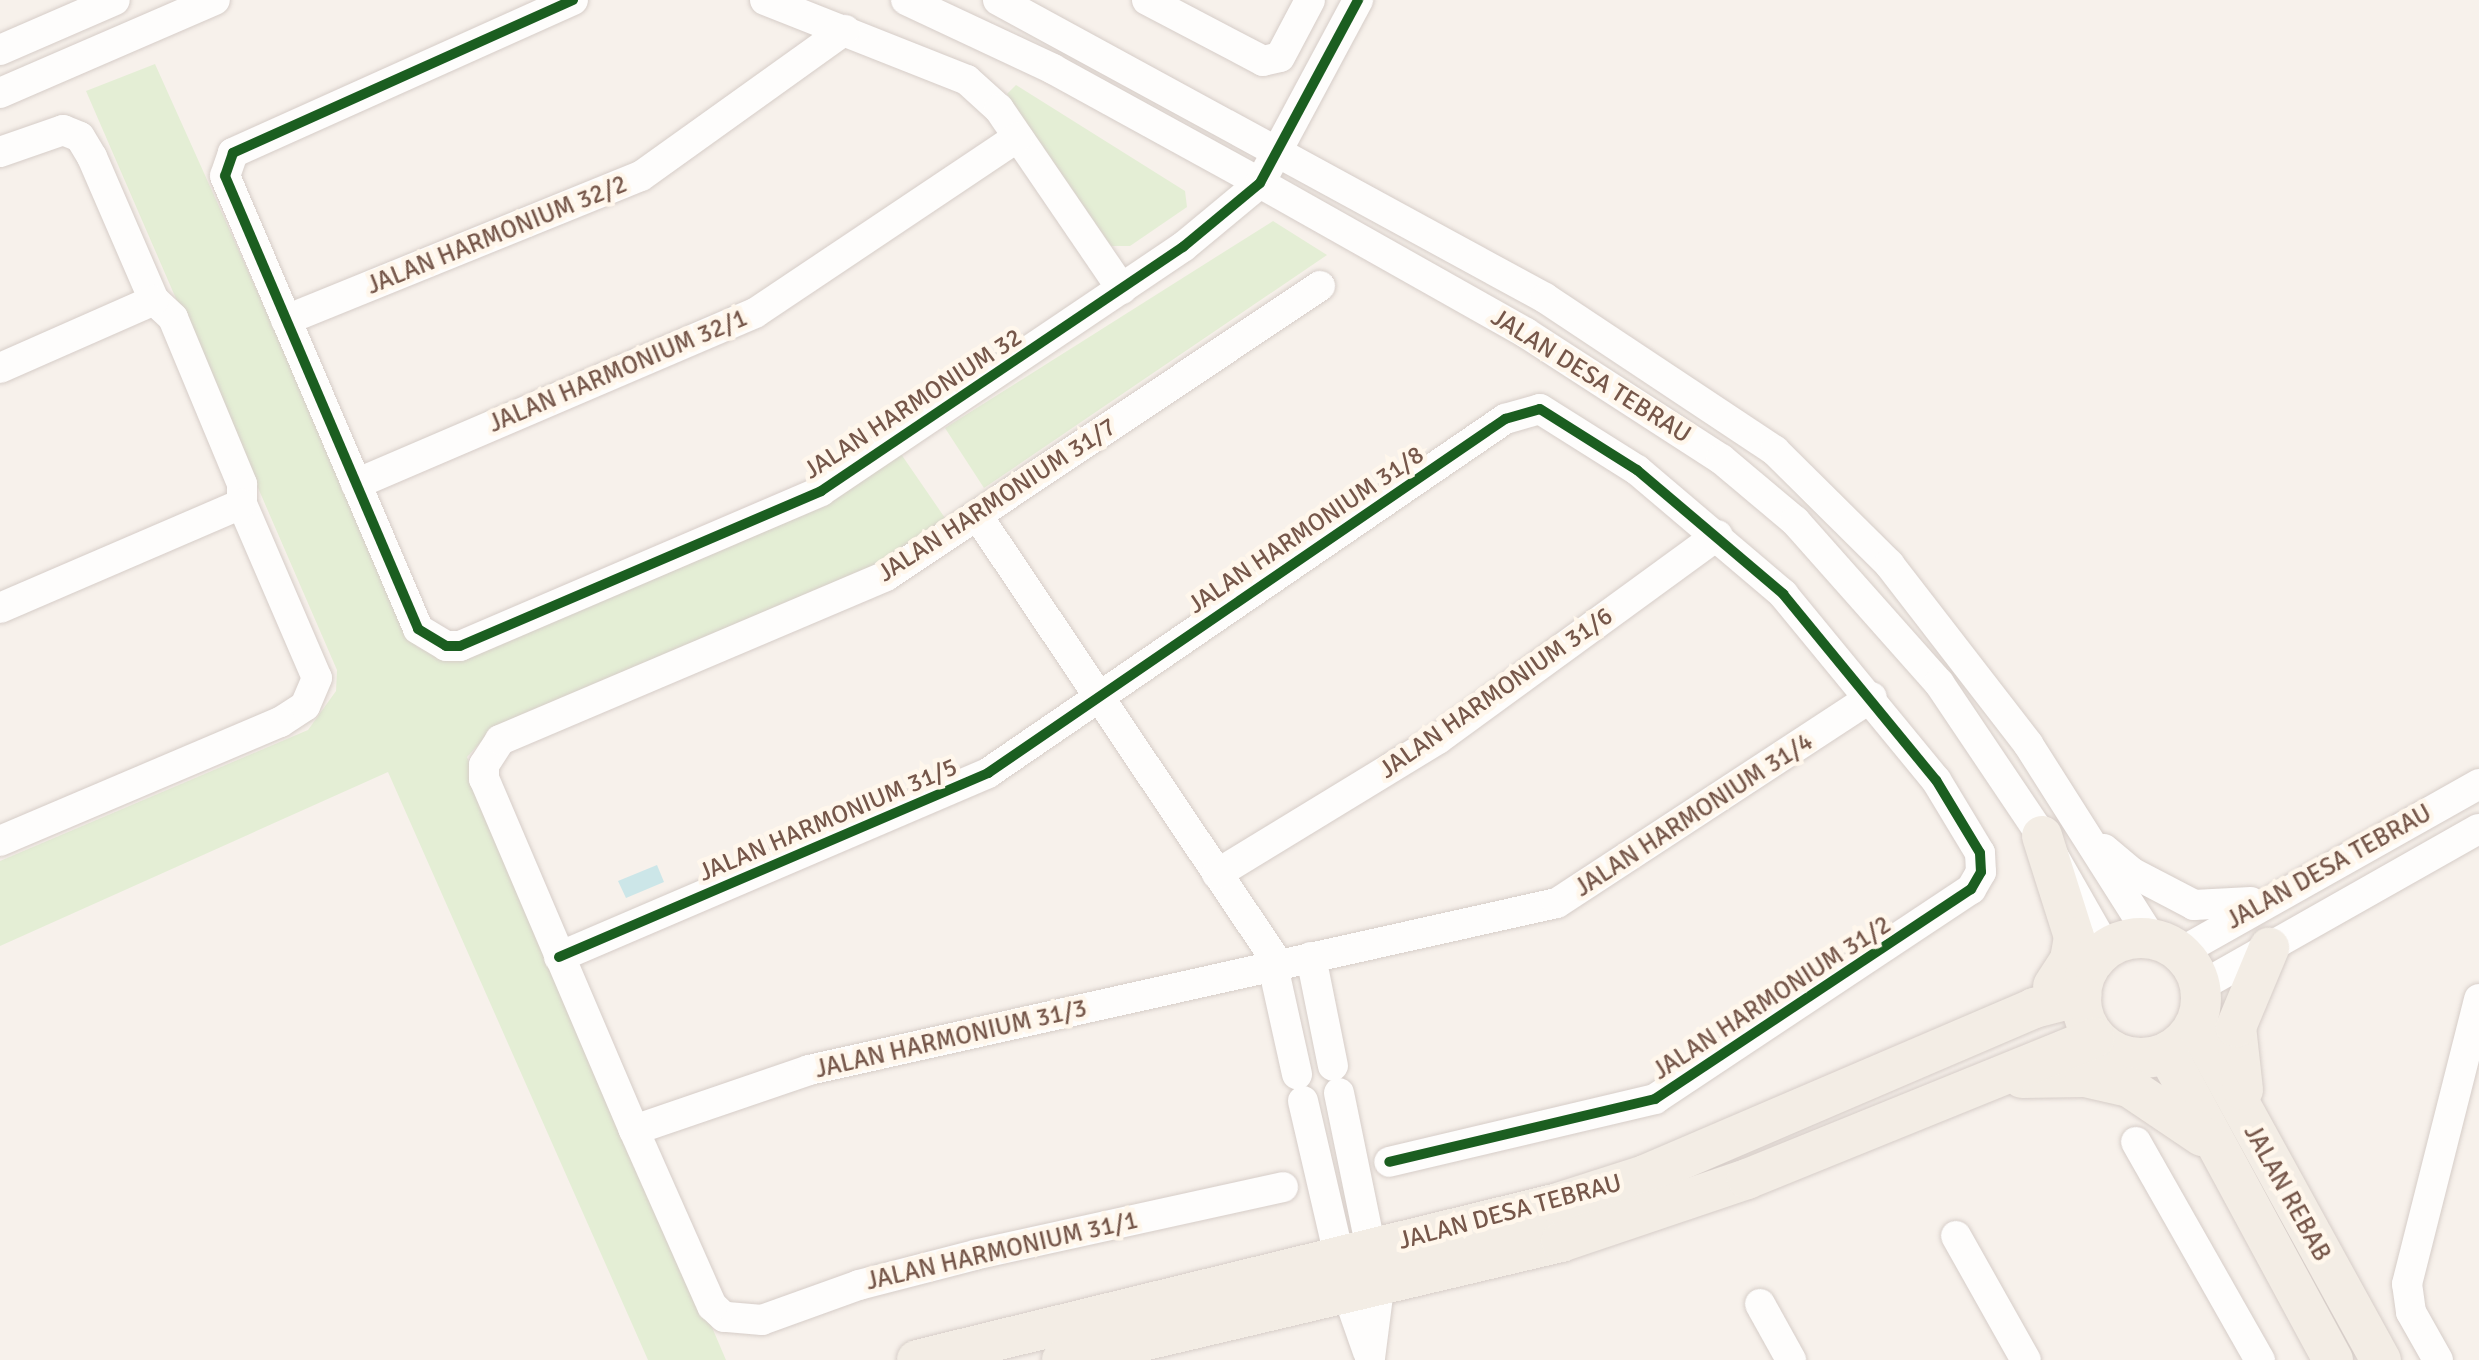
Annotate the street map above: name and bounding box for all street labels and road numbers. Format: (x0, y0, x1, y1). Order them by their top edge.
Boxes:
street label: JALAN HARMONIUM 32/2 (362, 169, 632, 301)
street label: JALAN DESA TEBRAU (1486, 302, 1696, 450)
street label: JALAN HARMONIUM 32/1 (484, 303, 752, 439)
street label: JALAN HARMONIUM 32 (798, 322, 1028, 486)
street label: JALAN HARMONIUM 31/7 (872, 412, 1122, 588)
street label: JALAN HARMONIUM 31/8 (1182, 440, 1430, 620)
street label: JALAN HARMONIUM 31/6 (1373, 601, 1619, 785)
street label: JALAN HARMONIUM 31/4 (1569, 727, 1819, 903)
street label: JALAN HARMONIUM 31/5 (694, 752, 962, 888)
street label: JALAN DESA TEBRAU (2221, 798, 2437, 936)
street label: JALAN HARMONIUM 31/2 (1647, 910, 1897, 1086)
street label: JALAN HARMONIUM 31/3 (812, 993, 1090, 1085)
street label: JALAN REBAB (2237, 1120, 2337, 1266)
street label: JALAN DESA TEBRAU (1395, 1168, 1625, 1256)
street label: JALAN HARMONIUM 31/1 (863, 1205, 1141, 1297)

